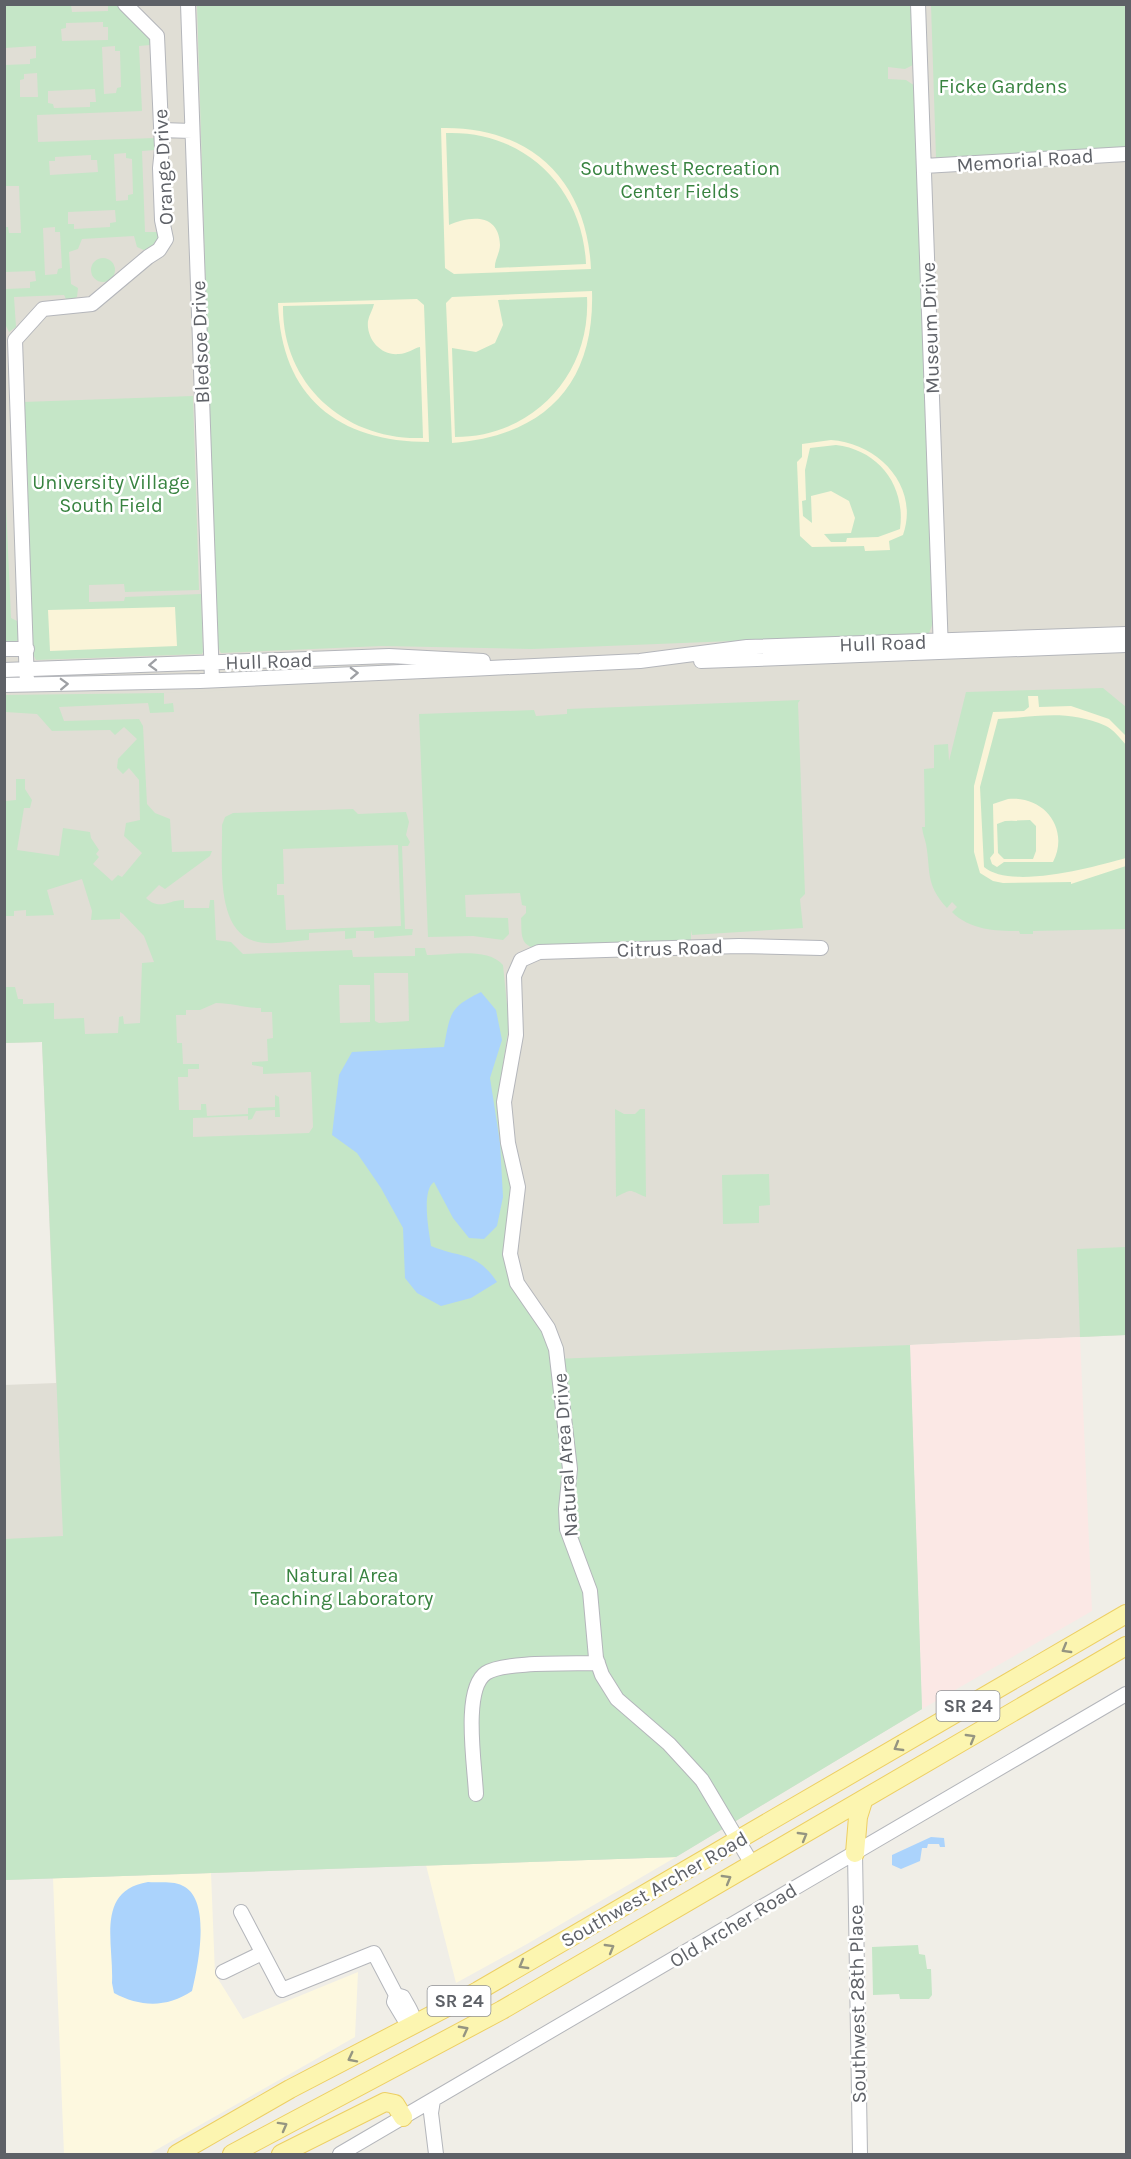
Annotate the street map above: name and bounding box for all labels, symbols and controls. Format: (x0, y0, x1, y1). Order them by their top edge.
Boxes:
park label: Ficke Gardens (939, 75, 1067, 98)
street label: Orange Drive (149, 108, 178, 226)
street label: Memorial Road (956, 144, 1094, 177)
park label: Southwest Recreation Center Fields (580, 157, 780, 203)
street label: Museum Drive (917, 262, 944, 394)
street label: Bledsoe Drive (187, 280, 214, 404)
park label: University Village South Field (32, 471, 190, 517)
street label: Hull Road (839, 630, 927, 657)
street label: Hull Road (225, 648, 313, 675)
one-way arrow (148, 659, 157, 672)
one-way arrow (349, 666, 358, 679)
one-way arrow (60, 678, 69, 690)
street label: Citrus Road (616, 935, 724, 962)
street label: Natural Area Drive (548, 1372, 583, 1538)
park label: Natural Area Teaching Laboratory (251, 1564, 433, 1610)
one-way arrow (1062, 1642, 1072, 1653)
road number: SR 24 (936, 1691, 1000, 1721)
one-way arrow (965, 1733, 975, 1745)
one-way arrow (894, 1740, 904, 1751)
street label: Southwest Archer Road (557, 1827, 752, 1952)
one-way arrow (796, 1831, 807, 1843)
one-way arrow (721, 1874, 731, 1886)
street label: Old Archer Road (665, 1878, 801, 1973)
street label: Southwest 28th Place (844, 1904, 871, 2104)
one-way arrow (604, 1943, 614, 1955)
one-way arrow (519, 1958, 529, 1969)
road number: SR 24 (428, 1986, 490, 2016)
one-way arrow (458, 2026, 468, 2037)
one-way arrow (347, 2050, 358, 2062)
one-way arrow (277, 2121, 287, 2133)

